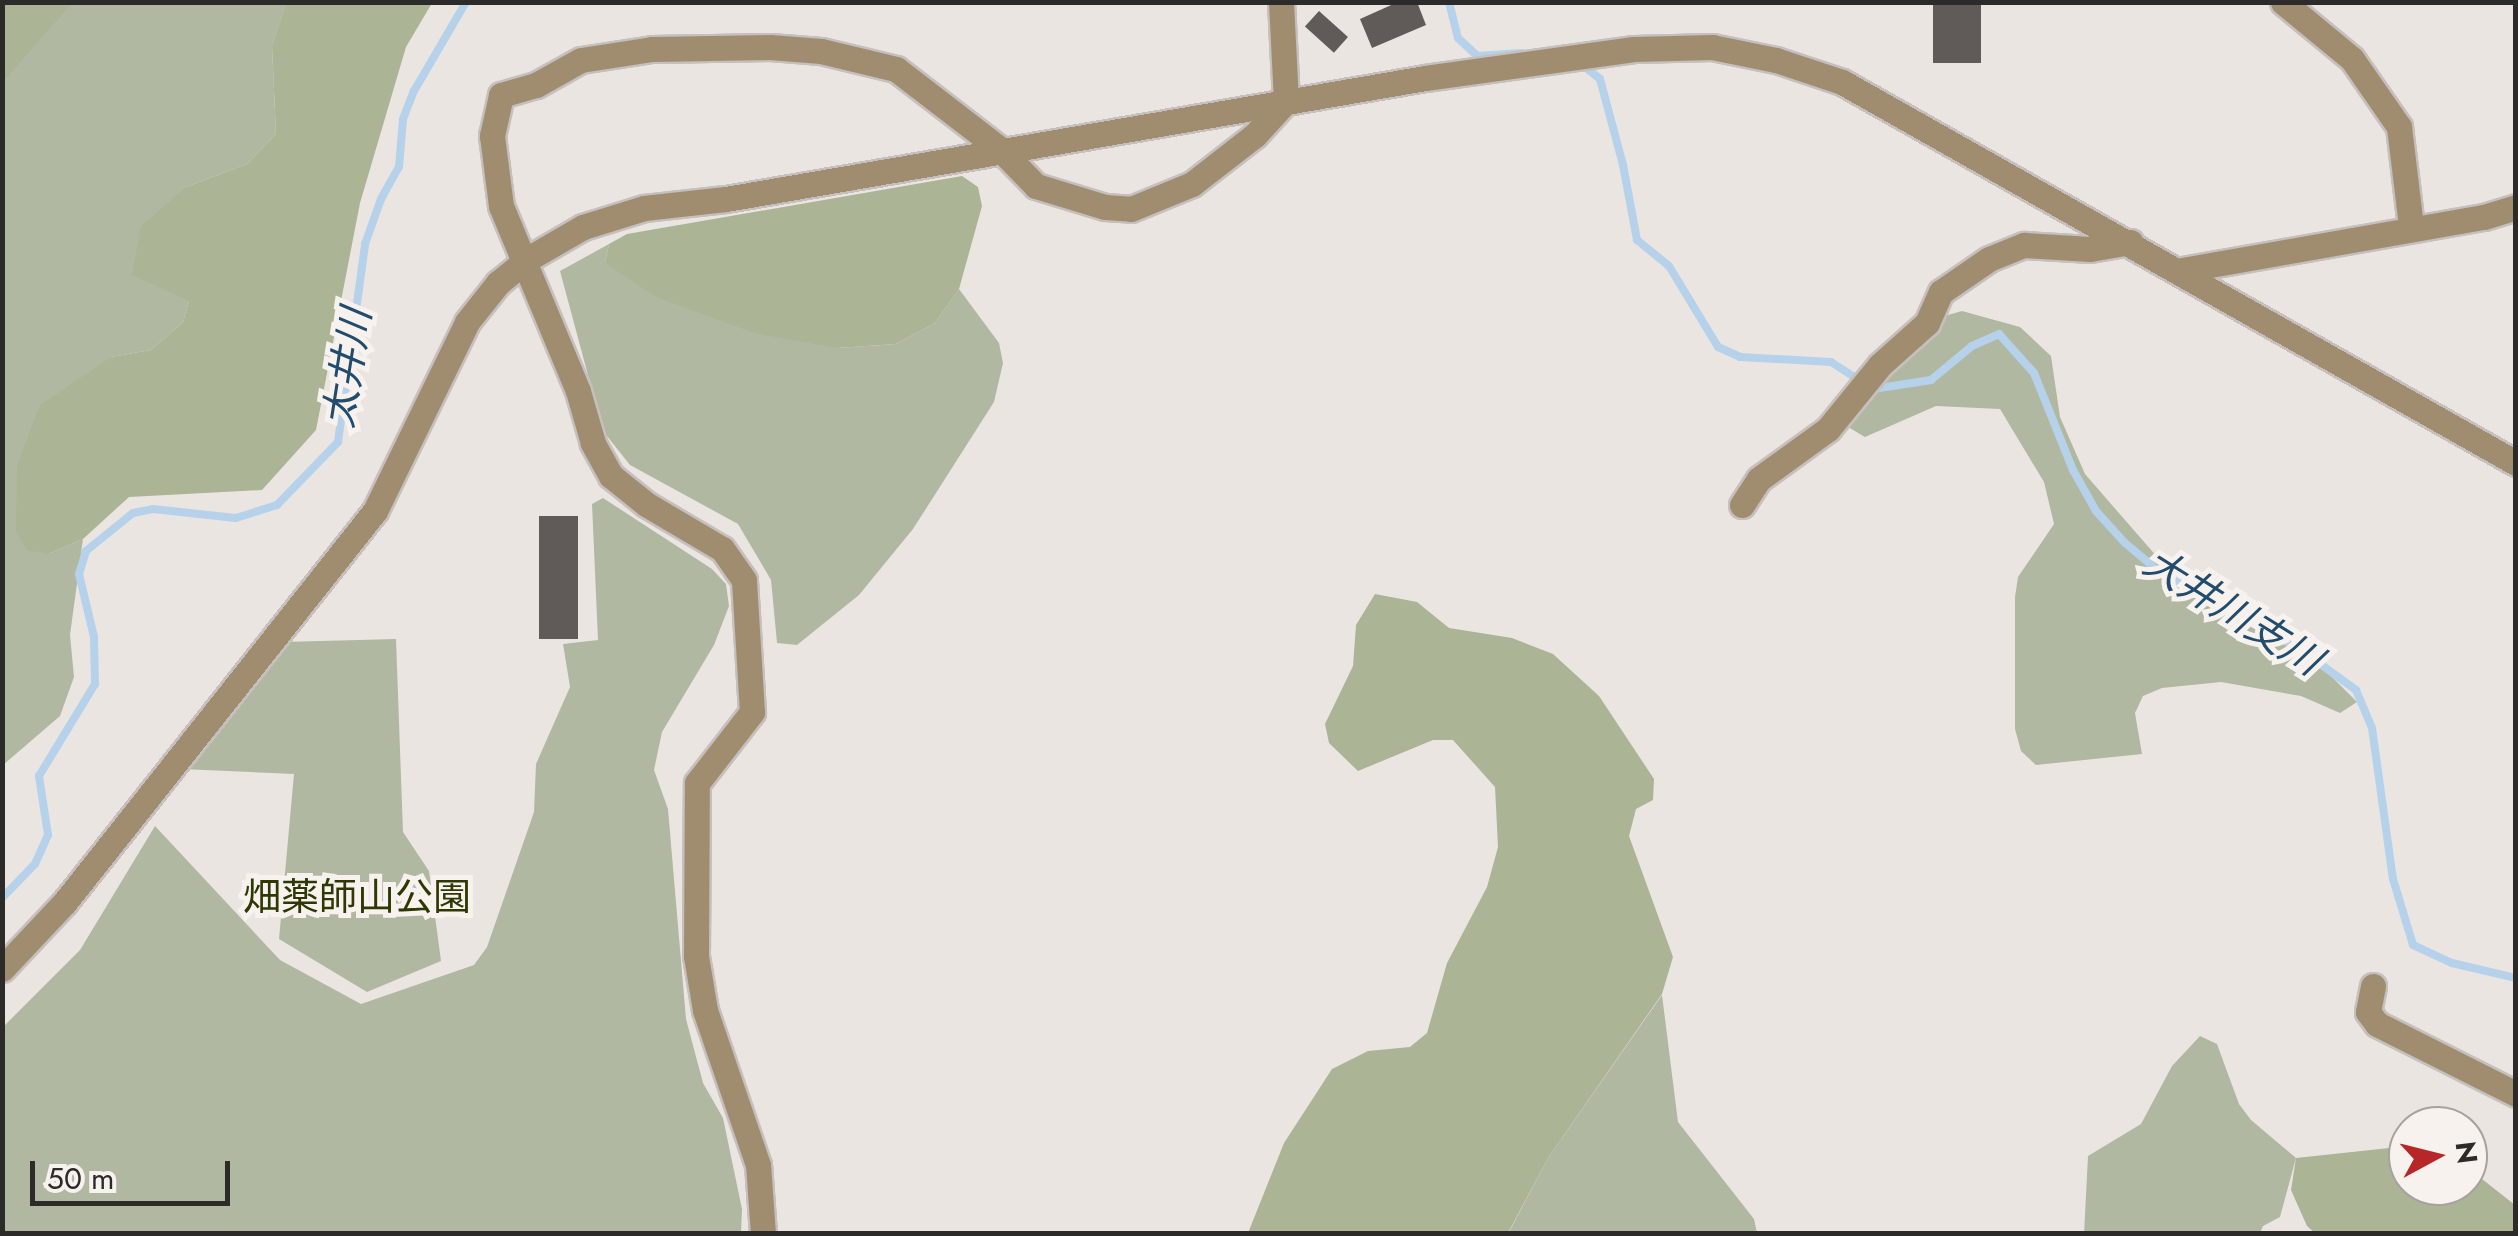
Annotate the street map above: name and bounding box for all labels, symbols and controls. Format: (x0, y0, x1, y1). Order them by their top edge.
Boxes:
water label: 太井川 (314, 305, 380, 431)
water label: 大井川支川 (2135, 538, 2331, 684)
park label: 畑薬師山公園 (243, 874, 471, 920)
north arrow (2388, 1106, 2488, 1206)
text: N (2445, 1139, 2488, 1166)
scale bar (35, 1141, 235, 1203)
text: 50 m (47, 1157, 114, 1200)

